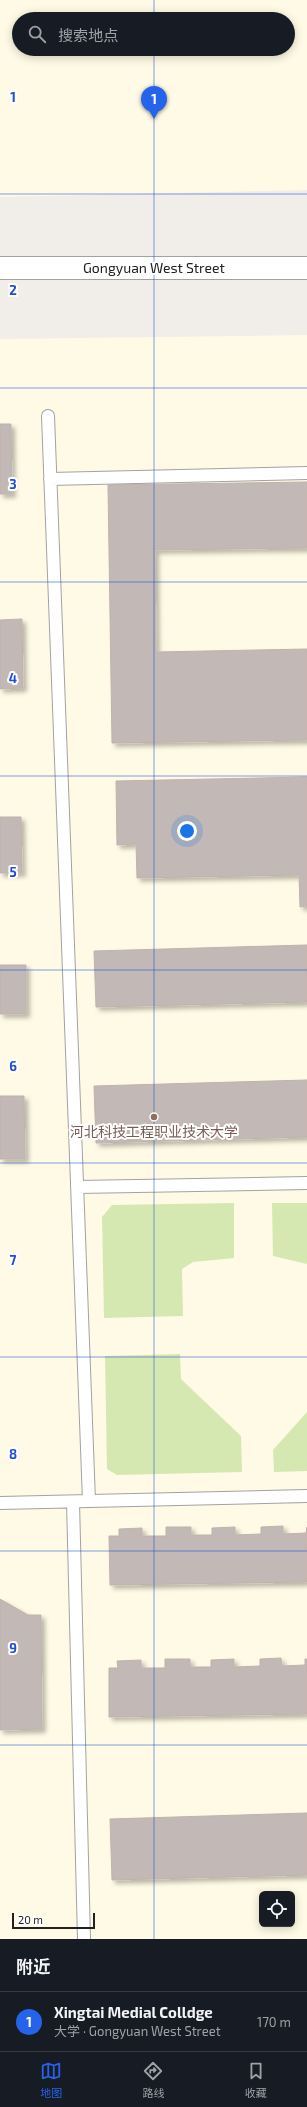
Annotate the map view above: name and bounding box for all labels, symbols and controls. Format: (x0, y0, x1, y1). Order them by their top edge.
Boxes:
search box (12, 12, 295, 56)
icon: search (26, 23, 48, 45)
text: 搜索地点 (58, 26, 118, 44)
pin: 1 (141, 86, 167, 119)
text: 1 (10, 89, 16, 105)
street label: Gongyuan West Street (83, 259, 225, 276)
text: 2 (9, 282, 17, 298)
text: 3 (9, 476, 17, 492)
text: 4 (9, 670, 17, 686)
your location (177, 821, 197, 841)
text: 5 (9, 864, 17, 880)
text: 6 (9, 1058, 17, 1074)
marker: 河北科技工程职业技术大学 (149, 1112, 159, 1122)
place label: 河北科技工程职业技术大学 (70, 1123, 238, 1140)
text: 7 (10, 1252, 17, 1268)
text: 8 (9, 1446, 17, 1462)
text: 9 (9, 1640, 17, 1656)
map controls (259, 1891, 295, 1927)
button: locate (259, 1891, 295, 1927)
scale bar (12, 1911, 95, 1930)
text: 20 m (18, 1913, 43, 1926)
text: 附近 (16, 1956, 50, 1976)
text: Xingtai Medial Colldge (54, 2003, 213, 2021)
text: 1 (26, 2014, 32, 2030)
text: 170 m (257, 2014, 291, 2030)
text: 大学 · Gongyuan West Street (54, 2023, 221, 2039)
tab: 地图 (40, 2060, 62, 2100)
tab: 路线 (142, 2060, 164, 2100)
tab: 收藏 (245, 2060, 267, 2100)

